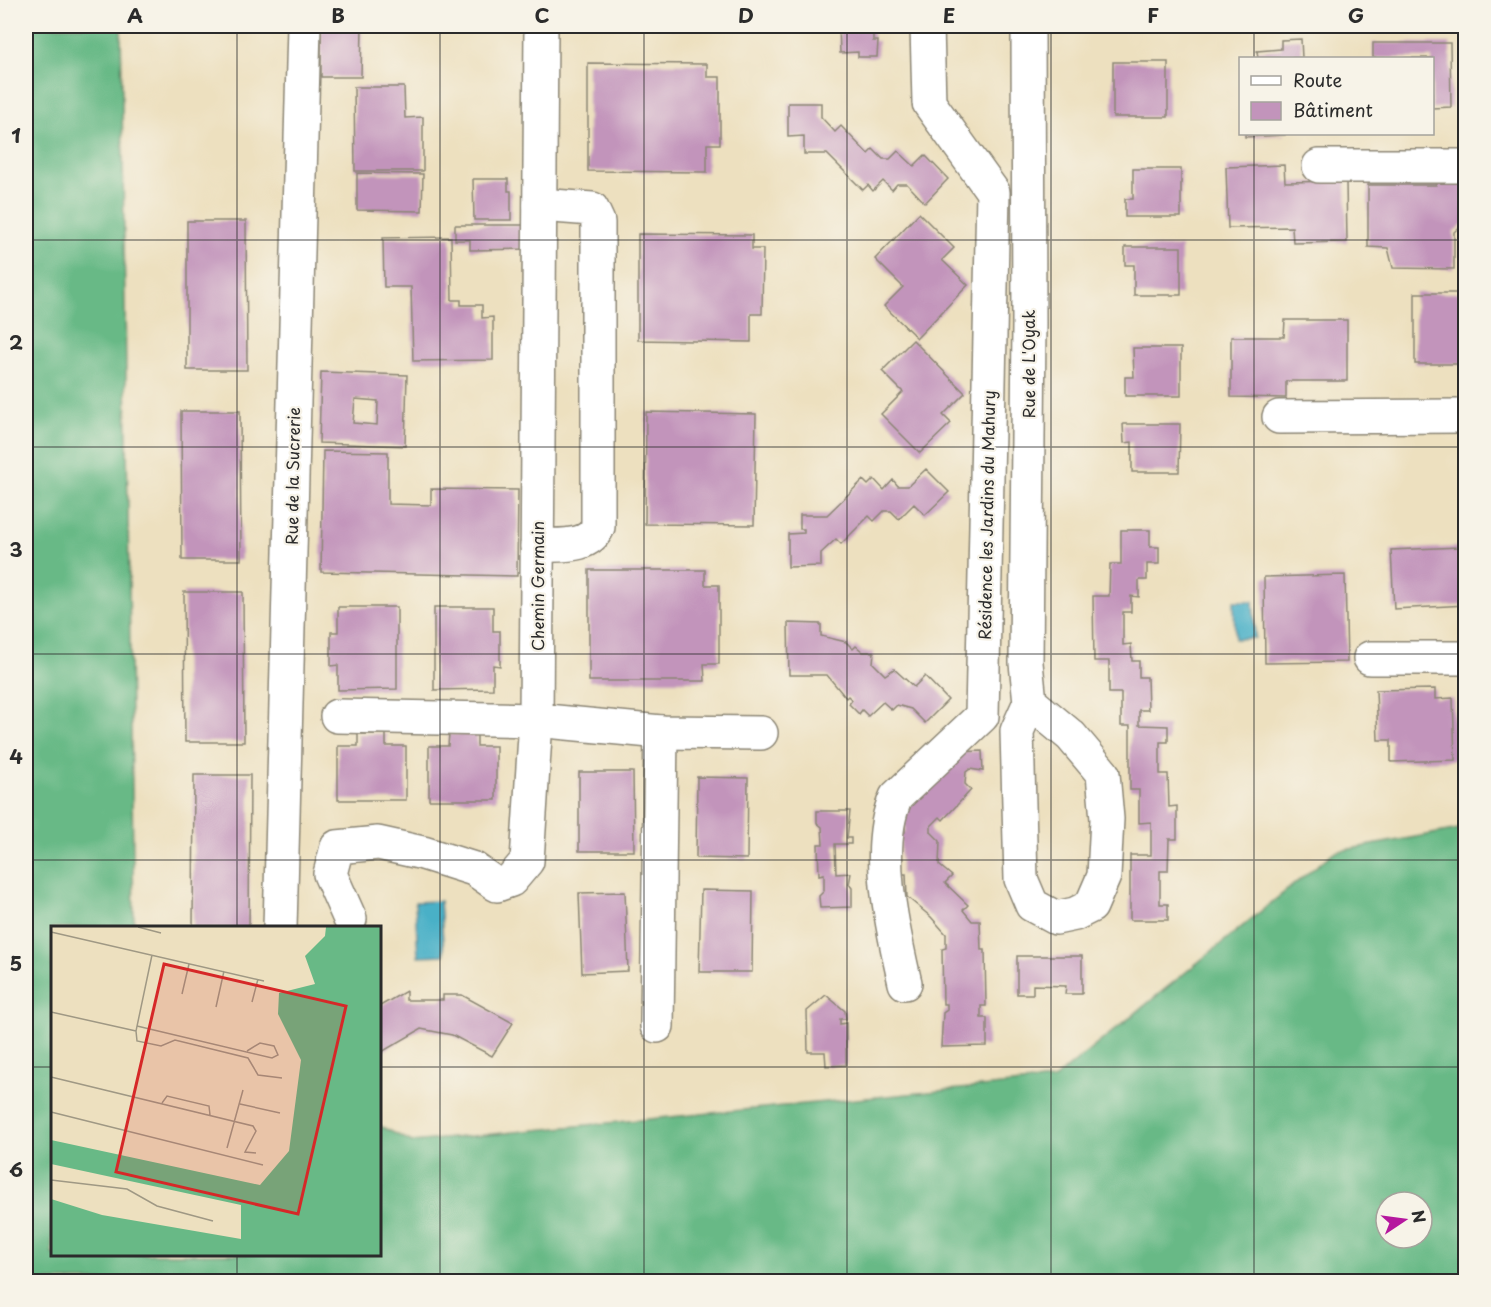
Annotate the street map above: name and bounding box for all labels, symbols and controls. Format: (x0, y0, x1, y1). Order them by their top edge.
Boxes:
text: A (127, 0, 143, 30)
text: B (331, 0, 345, 30)
text: C (534, 0, 550, 30)
text: D (738, 0, 754, 30)
text: E (943, 0, 955, 30)
text: F (1147, 0, 1159, 30)
text: G (1348, 0, 1364, 30)
legend (1239, 57, 1434, 135)
text: Route (1293, 66, 1343, 93)
text: Bâtiment (1293, 96, 1373, 123)
text: 1 (11, 120, 21, 150)
street label: Rue de L'Oyak (1016, 310, 1040, 418)
text: 2 (9, 327, 23, 357)
street label: Résidence les Jardins du Mahury (972, 390, 1000, 640)
street label: Rue de la Sucrerie (279, 407, 305, 545)
street label: Chemin Germain (525, 521, 549, 651)
text: 3 (9, 534, 23, 564)
text: 4 (9, 741, 23, 771)
inset map (51, 926, 381, 1256)
text: 5 (10, 948, 22, 978)
text: 6 (9, 1154, 23, 1184)
north arrow (1374, 1190, 1434, 1250)
text: N (1406, 1208, 1433, 1225)

